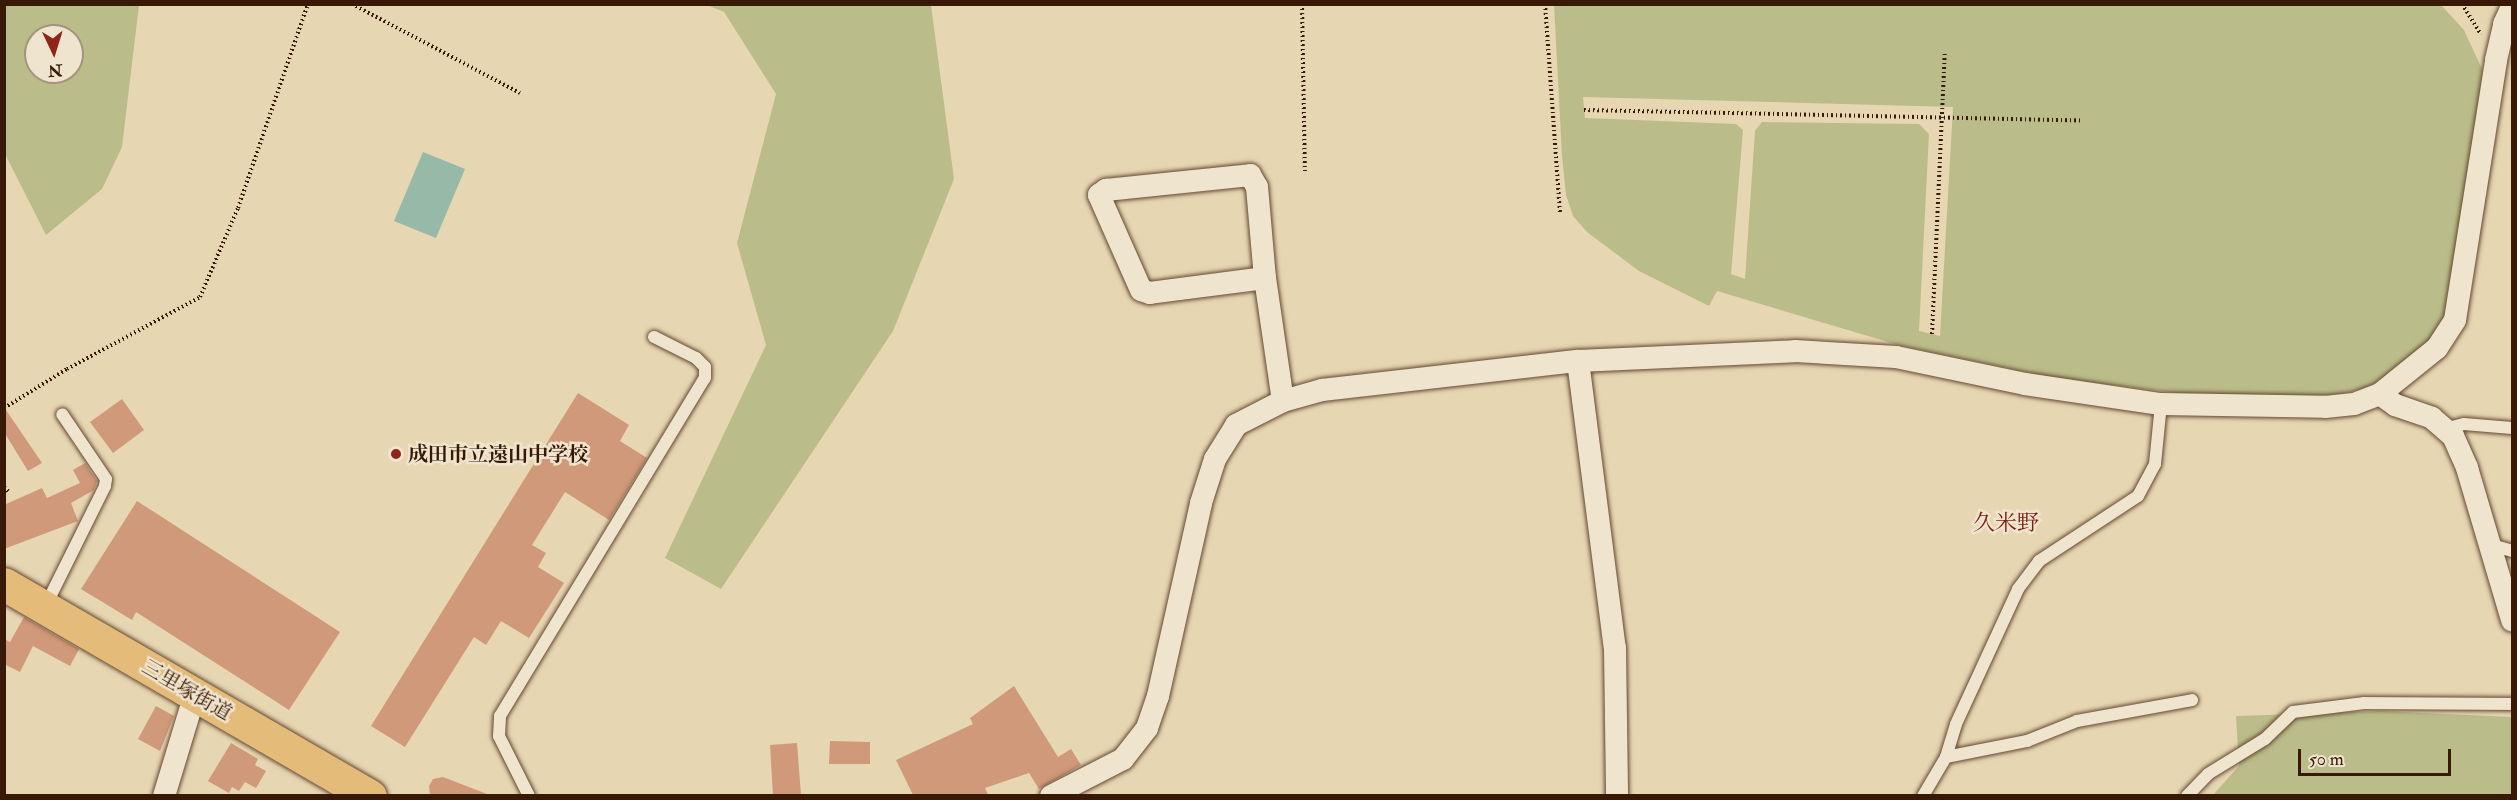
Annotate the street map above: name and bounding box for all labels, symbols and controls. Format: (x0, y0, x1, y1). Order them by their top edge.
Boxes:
north arrow (24, 24, 84, 84)
text: N (47, 59, 63, 80)
place label: 成田市立遠山中学校 (408, 442, 588, 466)
marker: 成田市立遠山中学校 (389, 447, 403, 461)
district label: 久米野 (1973, 511, 2039, 537)
street label: 三里塚街道 (138, 655, 236, 725)
scale bar (2301, 737, 2454, 775)
text: 50 m (2309, 748, 2344, 771)

